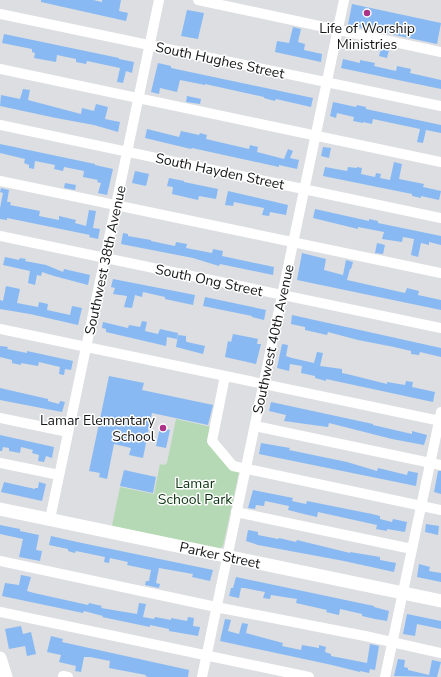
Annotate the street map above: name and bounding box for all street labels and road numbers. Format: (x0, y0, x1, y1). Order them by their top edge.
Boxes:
street label: South Hughes Street (154, 38, 286, 83)
street label: South Hayden Street (154, 149, 286, 194)
street label: Southwest 38th Avenue (80, 184, 131, 337)
street label: South Ong Street (153, 260, 264, 301)
street label: Southwest 40th Avenue (248, 263, 299, 416)
street label: Parker Street (178, 538, 262, 573)

